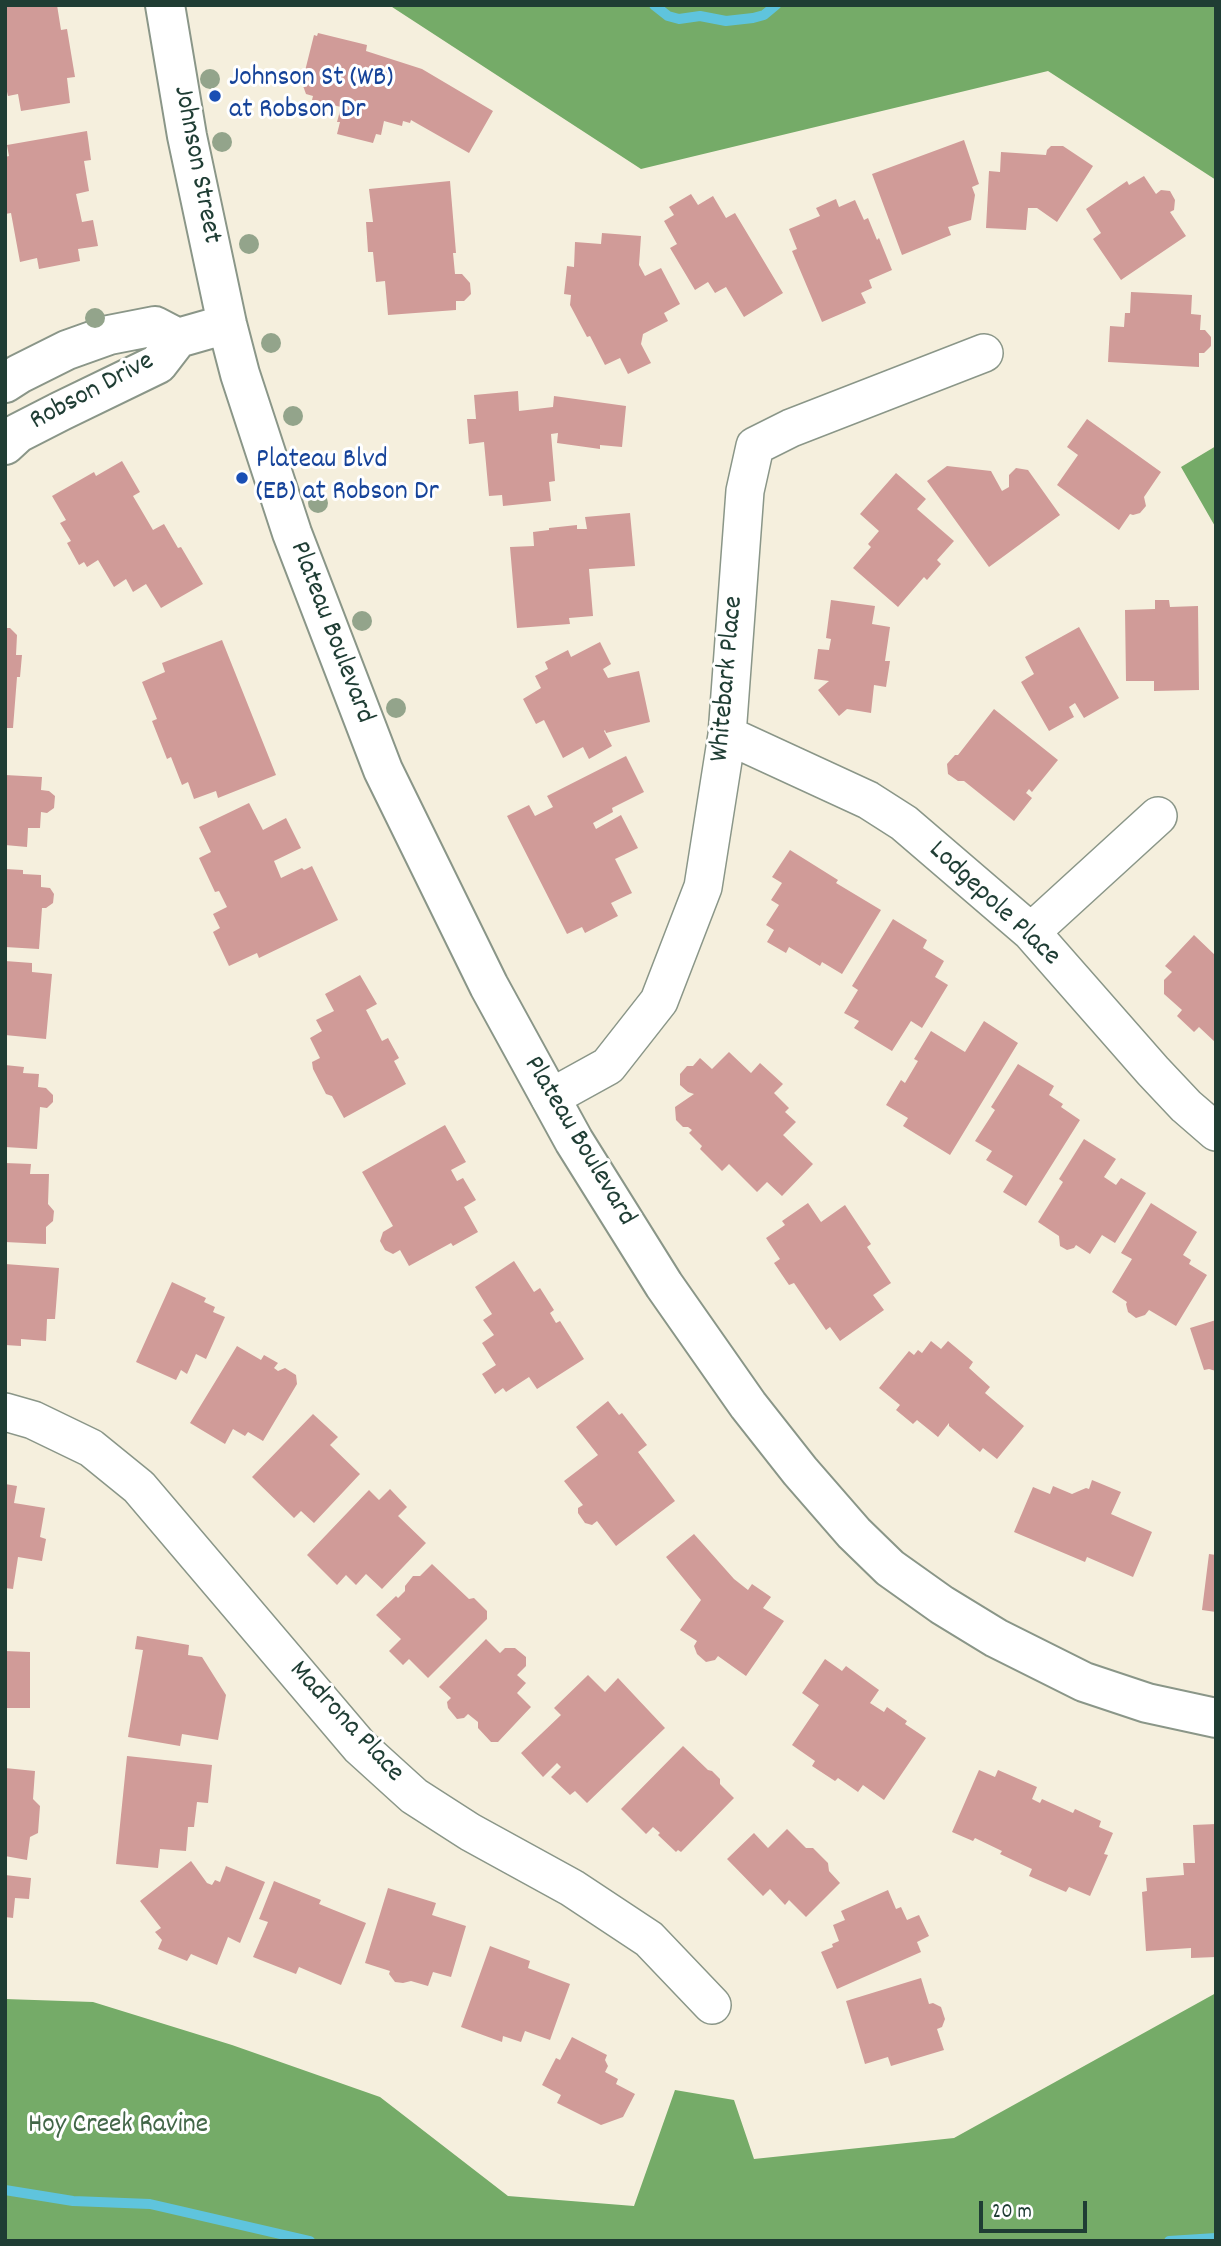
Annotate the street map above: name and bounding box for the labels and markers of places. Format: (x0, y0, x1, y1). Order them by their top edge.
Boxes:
place label: Johnson St (WB) at Robson Dr (229, 63, 393, 129)
marker: Johnson St (WB) at Robson Dr (207, 88, 223, 104)
place label: Plateau Blvd (EB) at Robson Dr (256, 445, 439, 511)
marker: Plateau Blvd (EB) at Robson Dr (234, 470, 250, 486)

